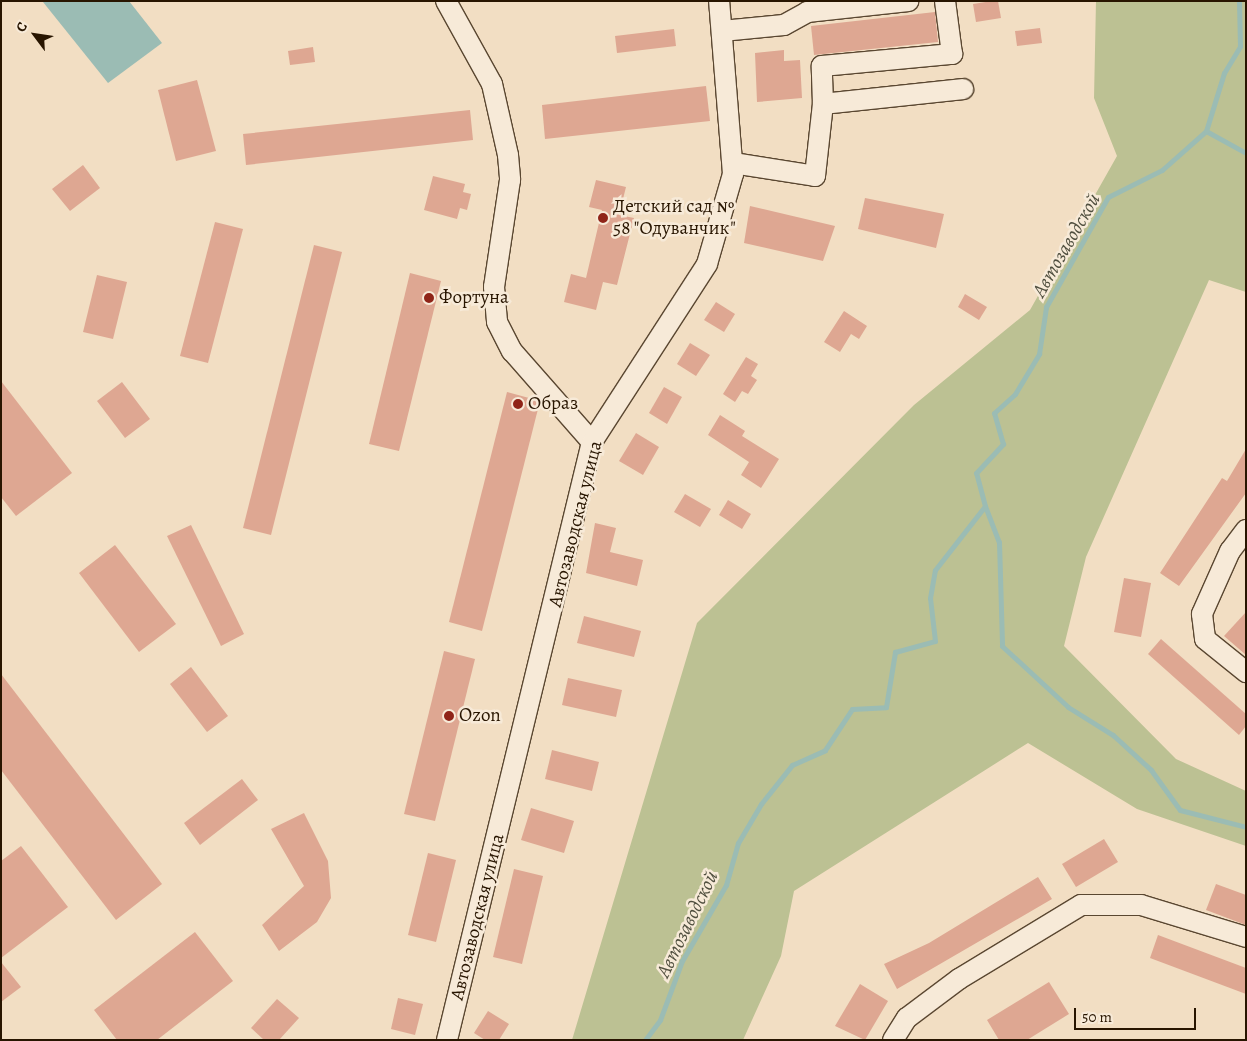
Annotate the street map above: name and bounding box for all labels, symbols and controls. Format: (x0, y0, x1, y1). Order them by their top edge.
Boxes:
north arrow (10, 10, 60, 60)
text: С (11, 18, 32, 36)
water label: Автозаводской (1027, 189, 1105, 301)
place label: Детский сад № 58 "Одуванчик" (613, 196, 736, 240)
marker: Детский сад № 58 "Одуванчик" (597, 212, 609, 224)
place label: Фортуна (439, 287, 509, 309)
marker: Фортуна (423, 292, 435, 304)
place label: Образ (528, 393, 578, 415)
marker: Образ (512, 398, 524, 410)
street label: Автозаводская улица (544, 438, 608, 610)
place label: Ozon (459, 705, 501, 727)
marker: Ozon (443, 710, 455, 722)
street label: Автозаводская улица (446, 831, 510, 1003)
water label: Автозаводской (651, 867, 723, 981)
scale bar (1077, 998, 1200, 1030)
text: 50 m (1082, 1007, 1112, 1027)

